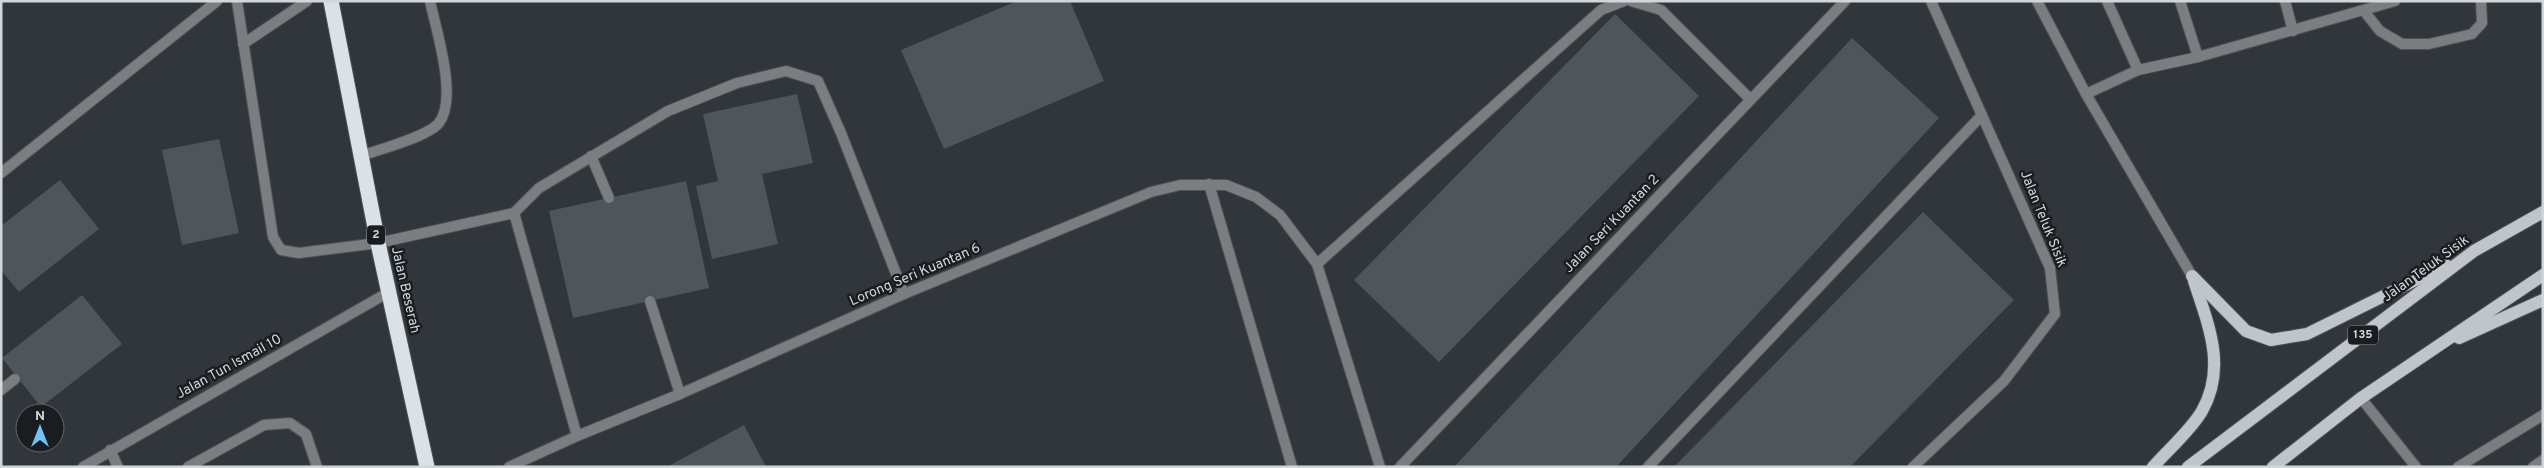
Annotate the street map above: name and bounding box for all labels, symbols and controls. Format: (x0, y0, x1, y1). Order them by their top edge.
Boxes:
street label: Jalan Teluk Sisik (2016, 168, 2070, 270)
street label: Jalan Seri Kuantan 2 (1561, 171, 1663, 277)
road number: 2 (367, 226, 385, 244)
street label: Jalan Teluk Sisik (2379, 232, 2473, 306)
street label: Lorong Seri Kuantan 6 (847, 240, 983, 310)
street label: Jalan Beserah (387, 245, 423, 335)
road number: 135 (2348, 326, 2378, 344)
street label: Jalan Tun Ismail 10 (173, 331, 285, 403)
north arrow (15, 403, 65, 453)
text: N (35, 408, 45, 425)

